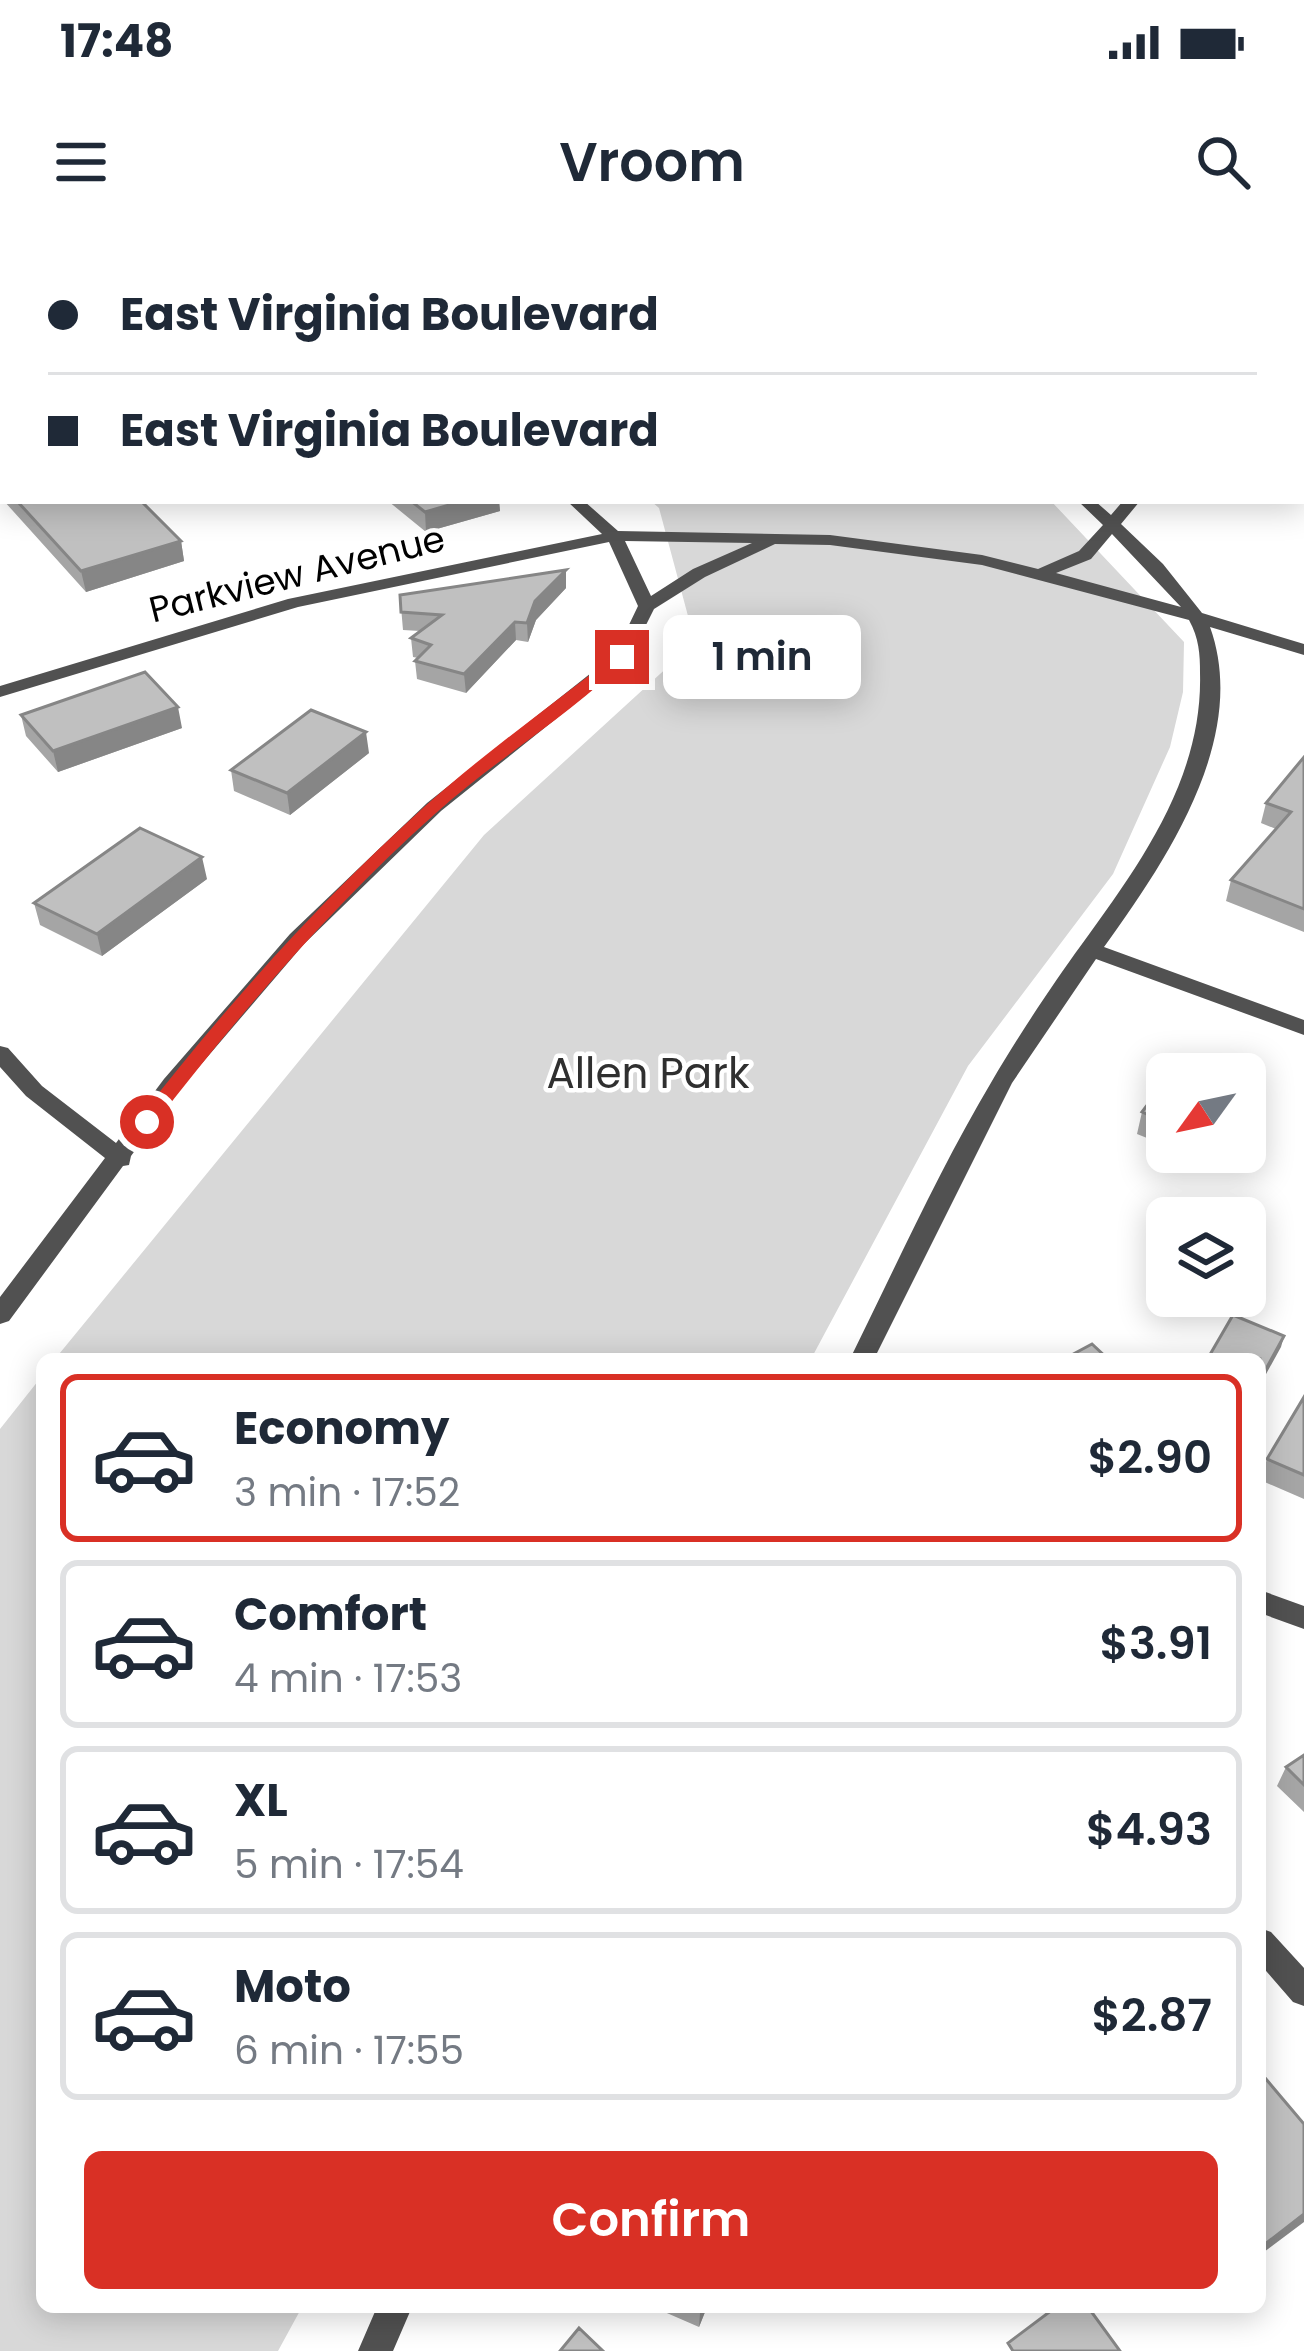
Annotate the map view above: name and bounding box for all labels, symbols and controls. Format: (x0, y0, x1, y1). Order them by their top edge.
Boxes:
text: 17:48 (60, 10, 173, 73)
text: Vroom (559, 124, 745, 200)
icon: menu (48, 129, 114, 195)
icon: search (1190, 129, 1256, 195)
text: East Virginia Boulevard (120, 283, 659, 346)
text: East Virginia Boulevard (120, 399, 659, 462)
street label: Parkview Avenue (144, 513, 450, 635)
callout: 1 min (664, 615, 862, 699)
text: 1 min (712, 629, 812, 684)
route end (595, 630, 649, 684)
park label: Allen Park (546, 1044, 750, 1103)
north arrow (1146, 1053, 1266, 1173)
map controls (1146, 1053, 1266, 1317)
route start (120, 1095, 174, 1149)
button: layers (1146, 1197, 1266, 1317)
text: Economy (234, 1397, 449, 1460)
icon: car (90, 1404, 198, 1512)
text: $2.90 (1088, 1426, 1212, 1489)
text: 3 min · 17:52 (234, 1465, 460, 1520)
text: Comfort (234, 1583, 427, 1646)
icon: car (90, 1590, 198, 1698)
text: $3.91 (1099, 1612, 1212, 1675)
text: 4 min · 17:53 (234, 1651, 462, 1706)
text: XL (234, 1769, 288, 1832)
icon: car (90, 1776, 198, 1884)
text: $4.93 (1086, 1798, 1212, 1861)
text: 5 min · 17:54 (234, 1837, 464, 1892)
text: Moto (234, 1955, 351, 2018)
icon: car (90, 1962, 198, 2070)
text: $2.87 (1091, 1984, 1212, 2047)
text: 6 min · 17:55 (234, 2023, 464, 2078)
button: Confirm (84, 2151, 1218, 2289)

